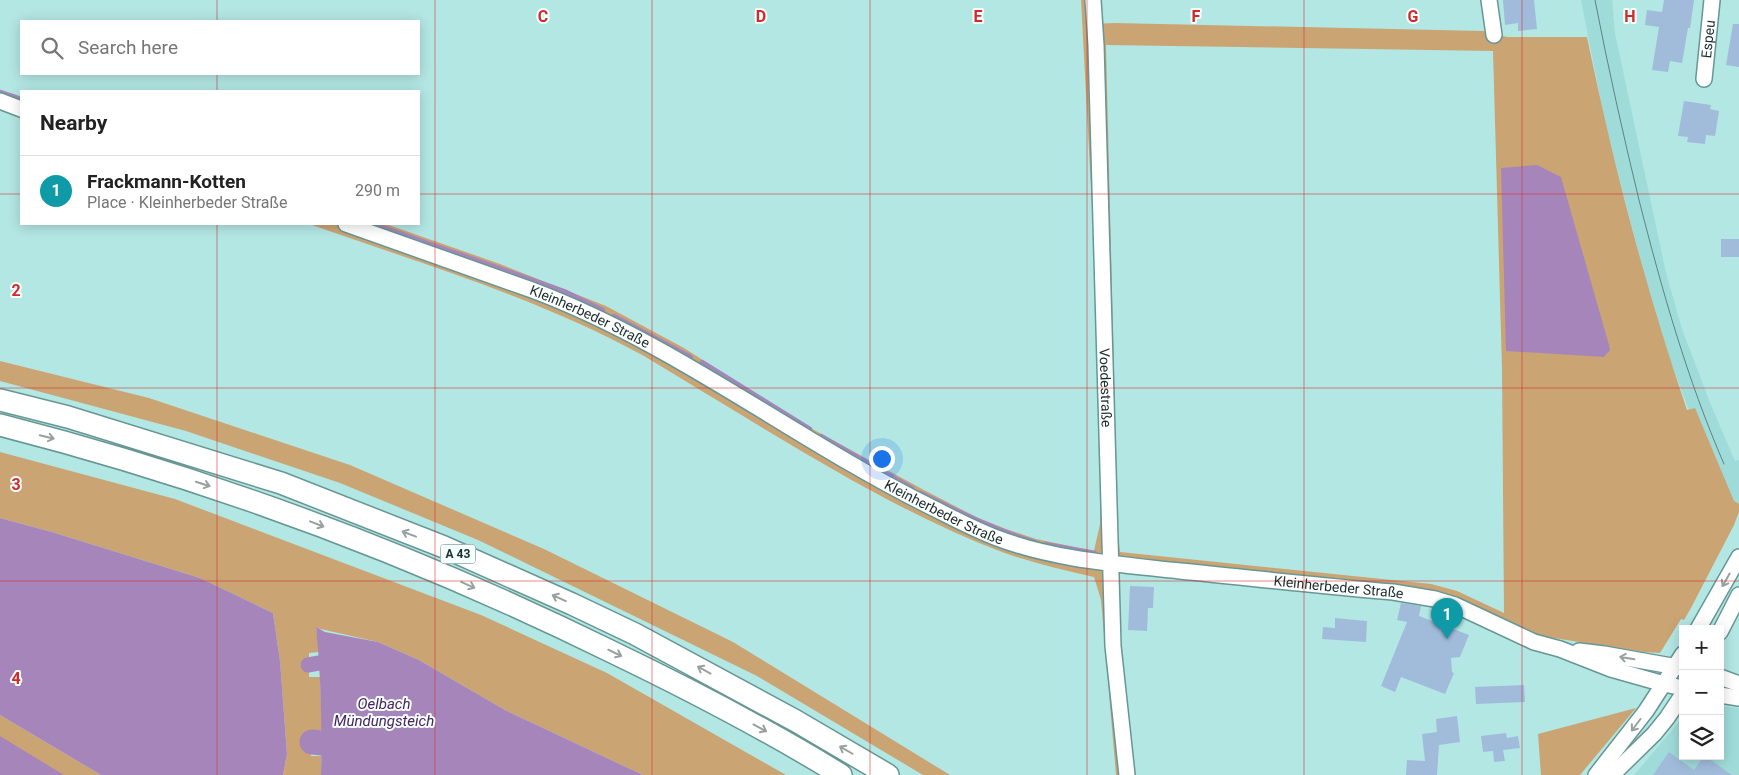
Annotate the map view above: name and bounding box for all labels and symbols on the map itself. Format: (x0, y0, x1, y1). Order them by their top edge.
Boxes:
text: C (538, 7, 548, 26)
text: D (756, 7, 766, 26)
text: E (974, 7, 983, 26)
text: F (1192, 7, 1201, 26)
text: G (1408, 7, 1419, 26)
text: H (1624, 7, 1636, 26)
street label: Espeu (1698, 19, 1718, 59)
text: 2 (11, 281, 21, 300)
street label: Kleinherbeder Straße (528, 282, 653, 351)
street label: Voedestraße (1097, 348, 1115, 428)
one-way arrow (39, 433, 55, 442)
your location (869, 446, 895, 472)
text: 3 (11, 475, 21, 494)
street label: Kleinherbeder Straße (882, 476, 1006, 548)
one-way arrow (194, 480, 210, 489)
one-way arrow (309, 520, 324, 529)
one-way arrow (402, 529, 418, 538)
road number: A 43 (440, 544, 476, 564)
one-way arrow (1721, 572, 1731, 587)
street label: Kleinherbeder Straße (1273, 573, 1405, 602)
one-way arrow (460, 580, 475, 590)
one-way arrow (552, 593, 567, 603)
pin: 1 (1431, 598, 1463, 639)
one-way arrow (607, 649, 622, 658)
one-way arrow (1620, 652, 1636, 662)
one-way arrow (697, 665, 712, 675)
text: 4 (11, 669, 21, 688)
water label: Oelbach Mündungsteich (334, 695, 434, 730)
one-way arrow (1631, 718, 1641, 732)
one-way arrow (752, 723, 767, 733)
one-way arrow (839, 745, 853, 755)

